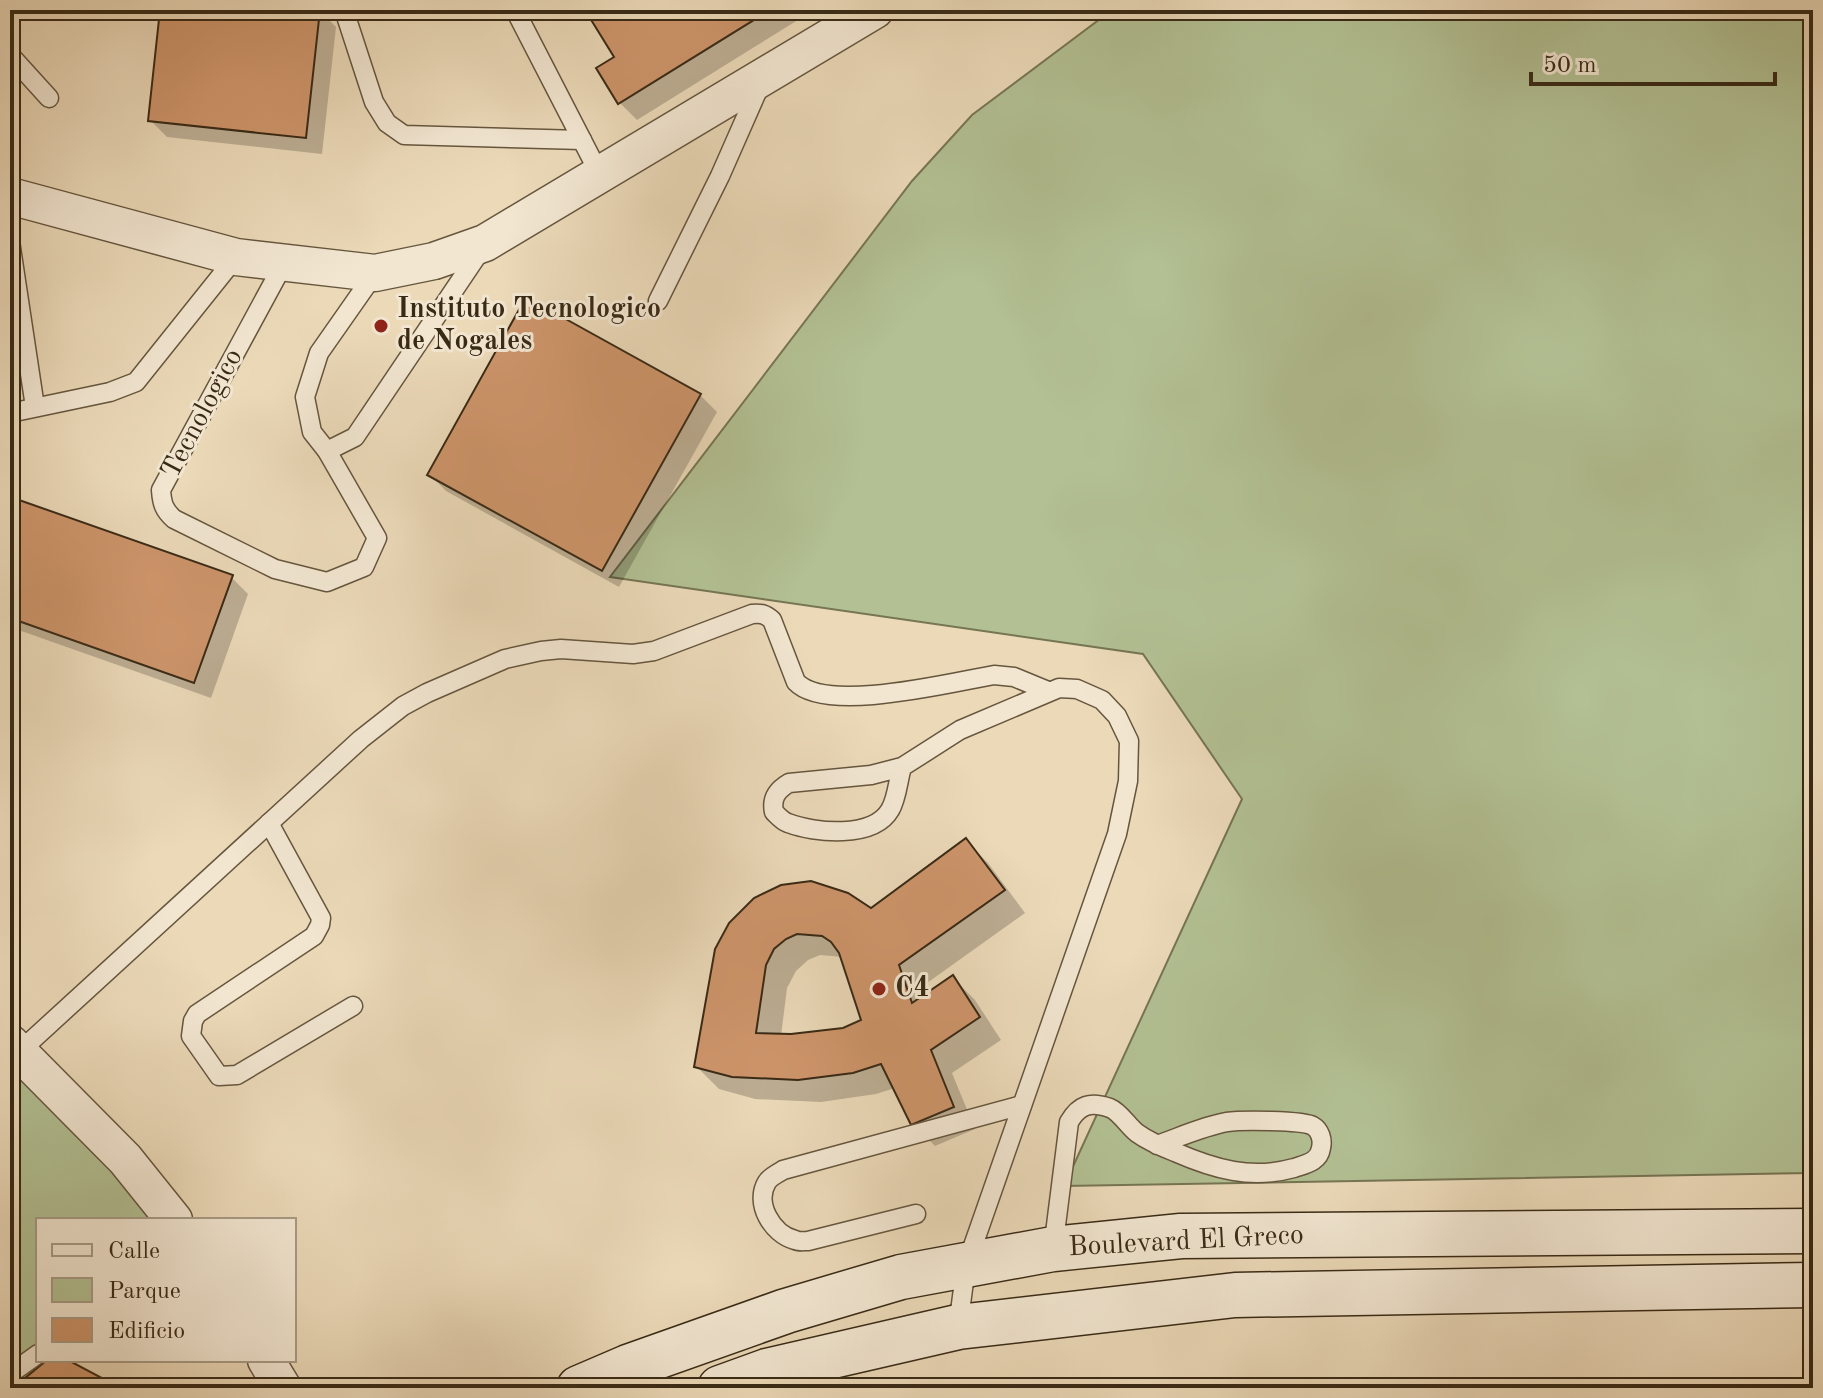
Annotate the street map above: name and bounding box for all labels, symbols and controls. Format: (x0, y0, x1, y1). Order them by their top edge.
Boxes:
scale bar (1531, 36, 1775, 86)
text: 50 m (1543, 54, 1597, 78)
place label: Instituto Tecnologico de Nogales (397, 296, 661, 356)
marker: Instituto Tecnologico de Nogales (372, 317, 390, 335)
street label: Tecnologico (157, 345, 249, 483)
place label: C4 (895, 975, 930, 1003)
marker: C4 (870, 980, 888, 998)
legend (36, 1218, 296, 1362)
street label: Boulevard El Greco (1068, 1222, 1304, 1262)
text: Calle (108, 1240, 160, 1264)
text: Parque (108, 1280, 181, 1304)
text: Edificio (108, 1320, 185, 1344)

